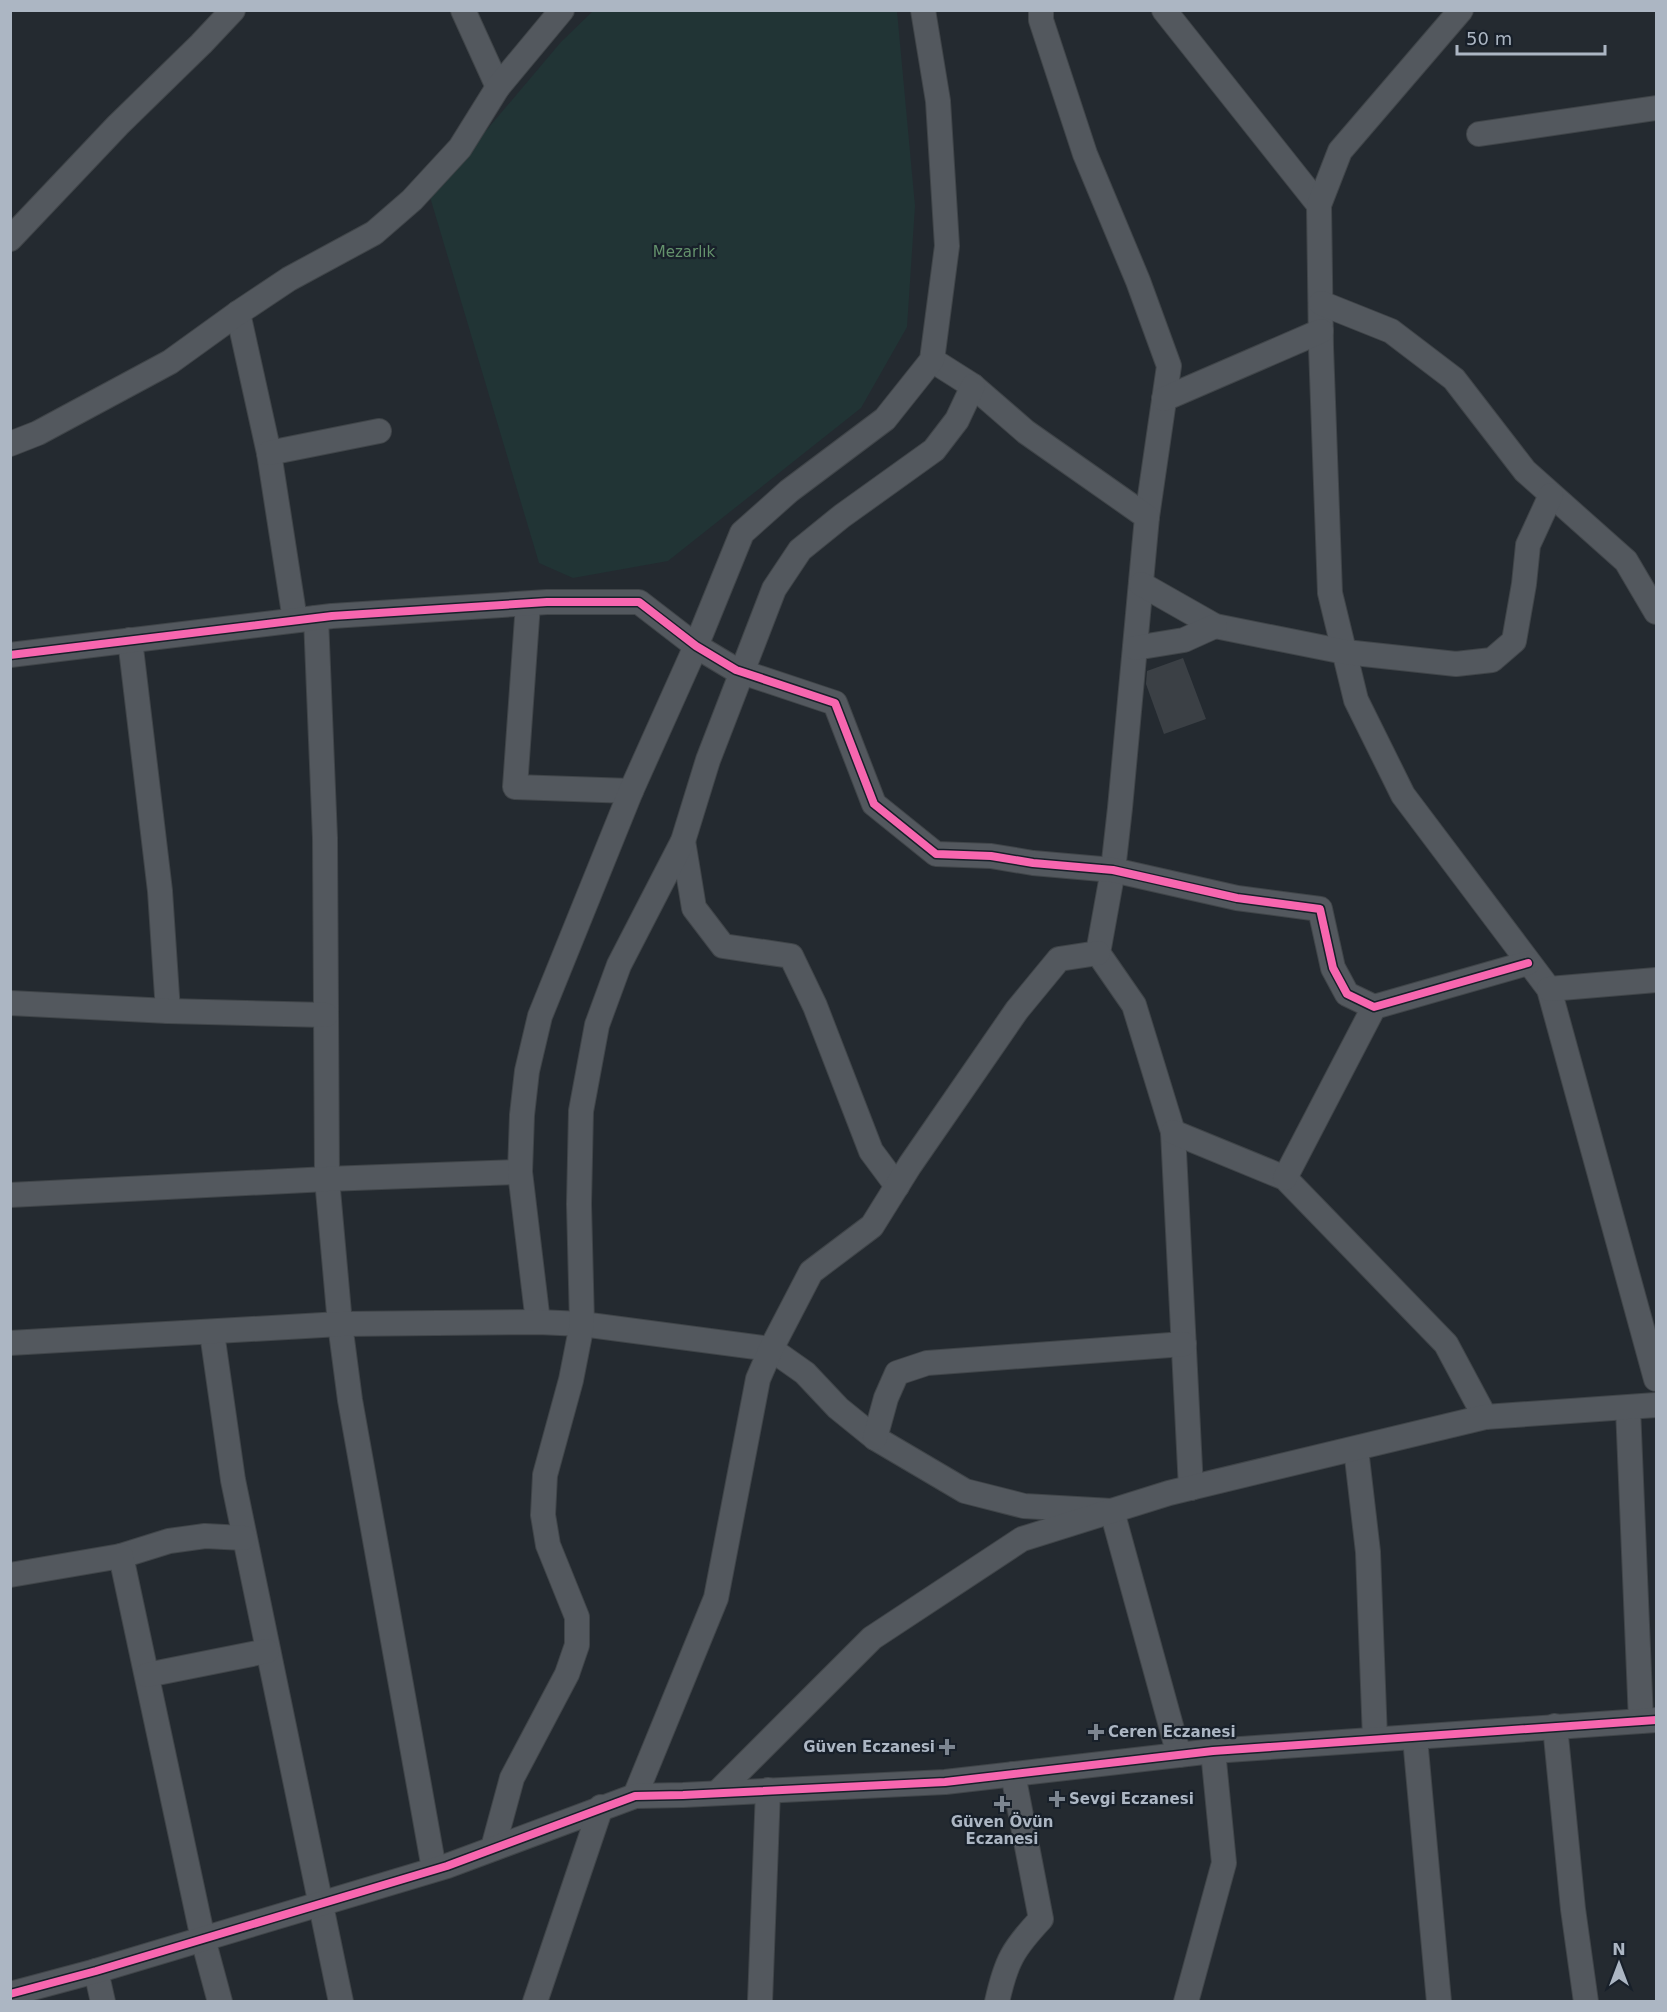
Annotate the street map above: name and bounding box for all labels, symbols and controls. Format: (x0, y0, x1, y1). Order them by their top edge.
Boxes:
scale bar (1457, 18, 1606, 56)
text: 50 m (1466, 28, 1512, 49)
park label: Mezarlık (653, 243, 716, 261)
place label: Ceren Eczanesi (1108, 1723, 1236, 1741)
marker: Ceren Eczanesi (1089, 1725, 1103, 1739)
place label: Güven Eczanesi (803, 1738, 935, 1756)
marker: Güven Eczanesi (940, 1740, 954, 1754)
place label: Sevgi Eczanesi (1069, 1790, 1194, 1808)
marker: Sevgi Eczanesi (1050, 1792, 1064, 1806)
marker: Güven Övün Eczanesi (995, 1797, 1009, 1811)
place label: Güven Övün Eczanesi (951, 1812, 1053, 1848)
north arrow (1589, 1934, 1649, 1994)
text: N (1612, 1940, 1626, 1959)

